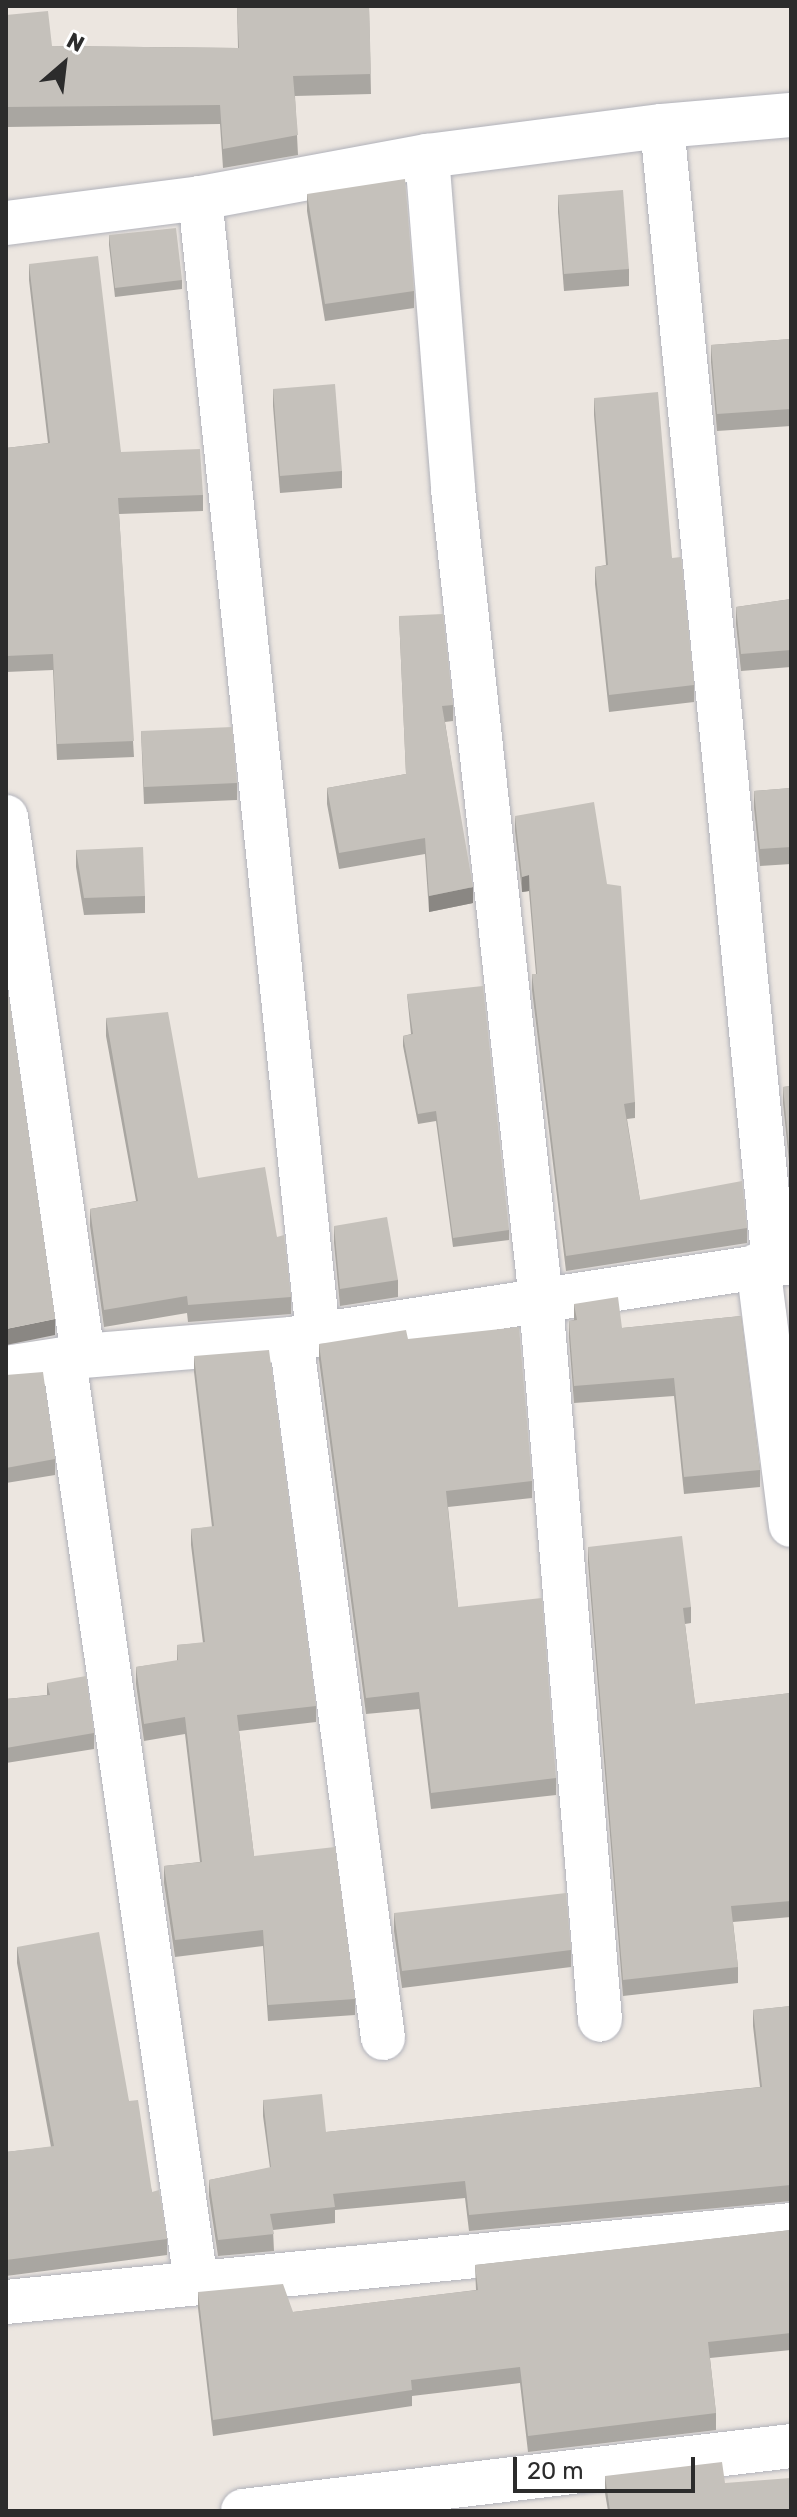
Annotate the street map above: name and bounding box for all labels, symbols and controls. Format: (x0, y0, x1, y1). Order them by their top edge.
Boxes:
north arrow (24, 24, 104, 104)
text: N (62, 27, 89, 58)
scale bar (517, 2441, 699, 2491)
text: 20 m (527, 2457, 584, 2485)

